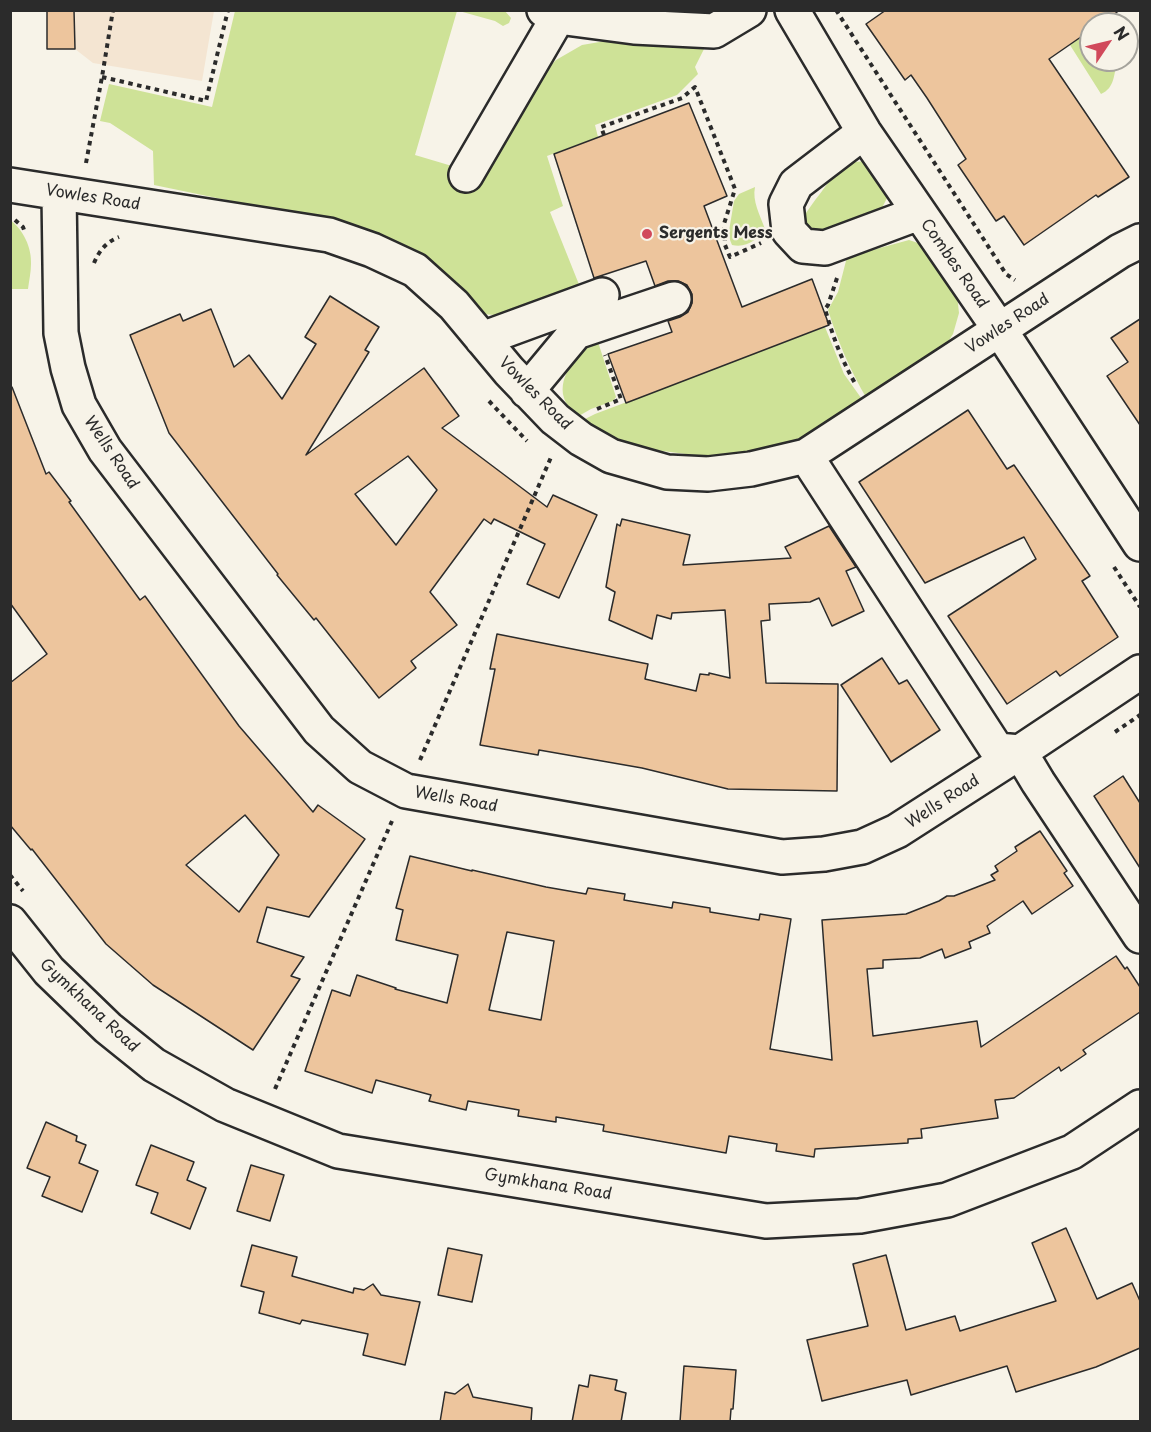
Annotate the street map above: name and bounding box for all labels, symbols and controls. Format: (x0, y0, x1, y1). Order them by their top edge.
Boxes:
north arrow (1079, 12, 1139, 72)
text: N (1109, 21, 1136, 45)
street label: Vowles Road (44, 181, 142, 215)
street label: Combes Road (916, 216, 992, 312)
place label: Sergents Mess (659, 224, 772, 244)
marker: Sergents Mess (640, 227, 654, 241)
street label: Vowles Road (963, 290, 1053, 358)
street label: Vowles Road (494, 353, 576, 435)
street label: Wells Road (80, 413, 142, 493)
street label: Wells Road (903, 771, 983, 833)
street label: Wells Road (413, 783, 499, 817)
street label: Gymkhana Road (35, 955, 143, 1057)
street label: Gymkhana Road (483, 1165, 613, 1205)

